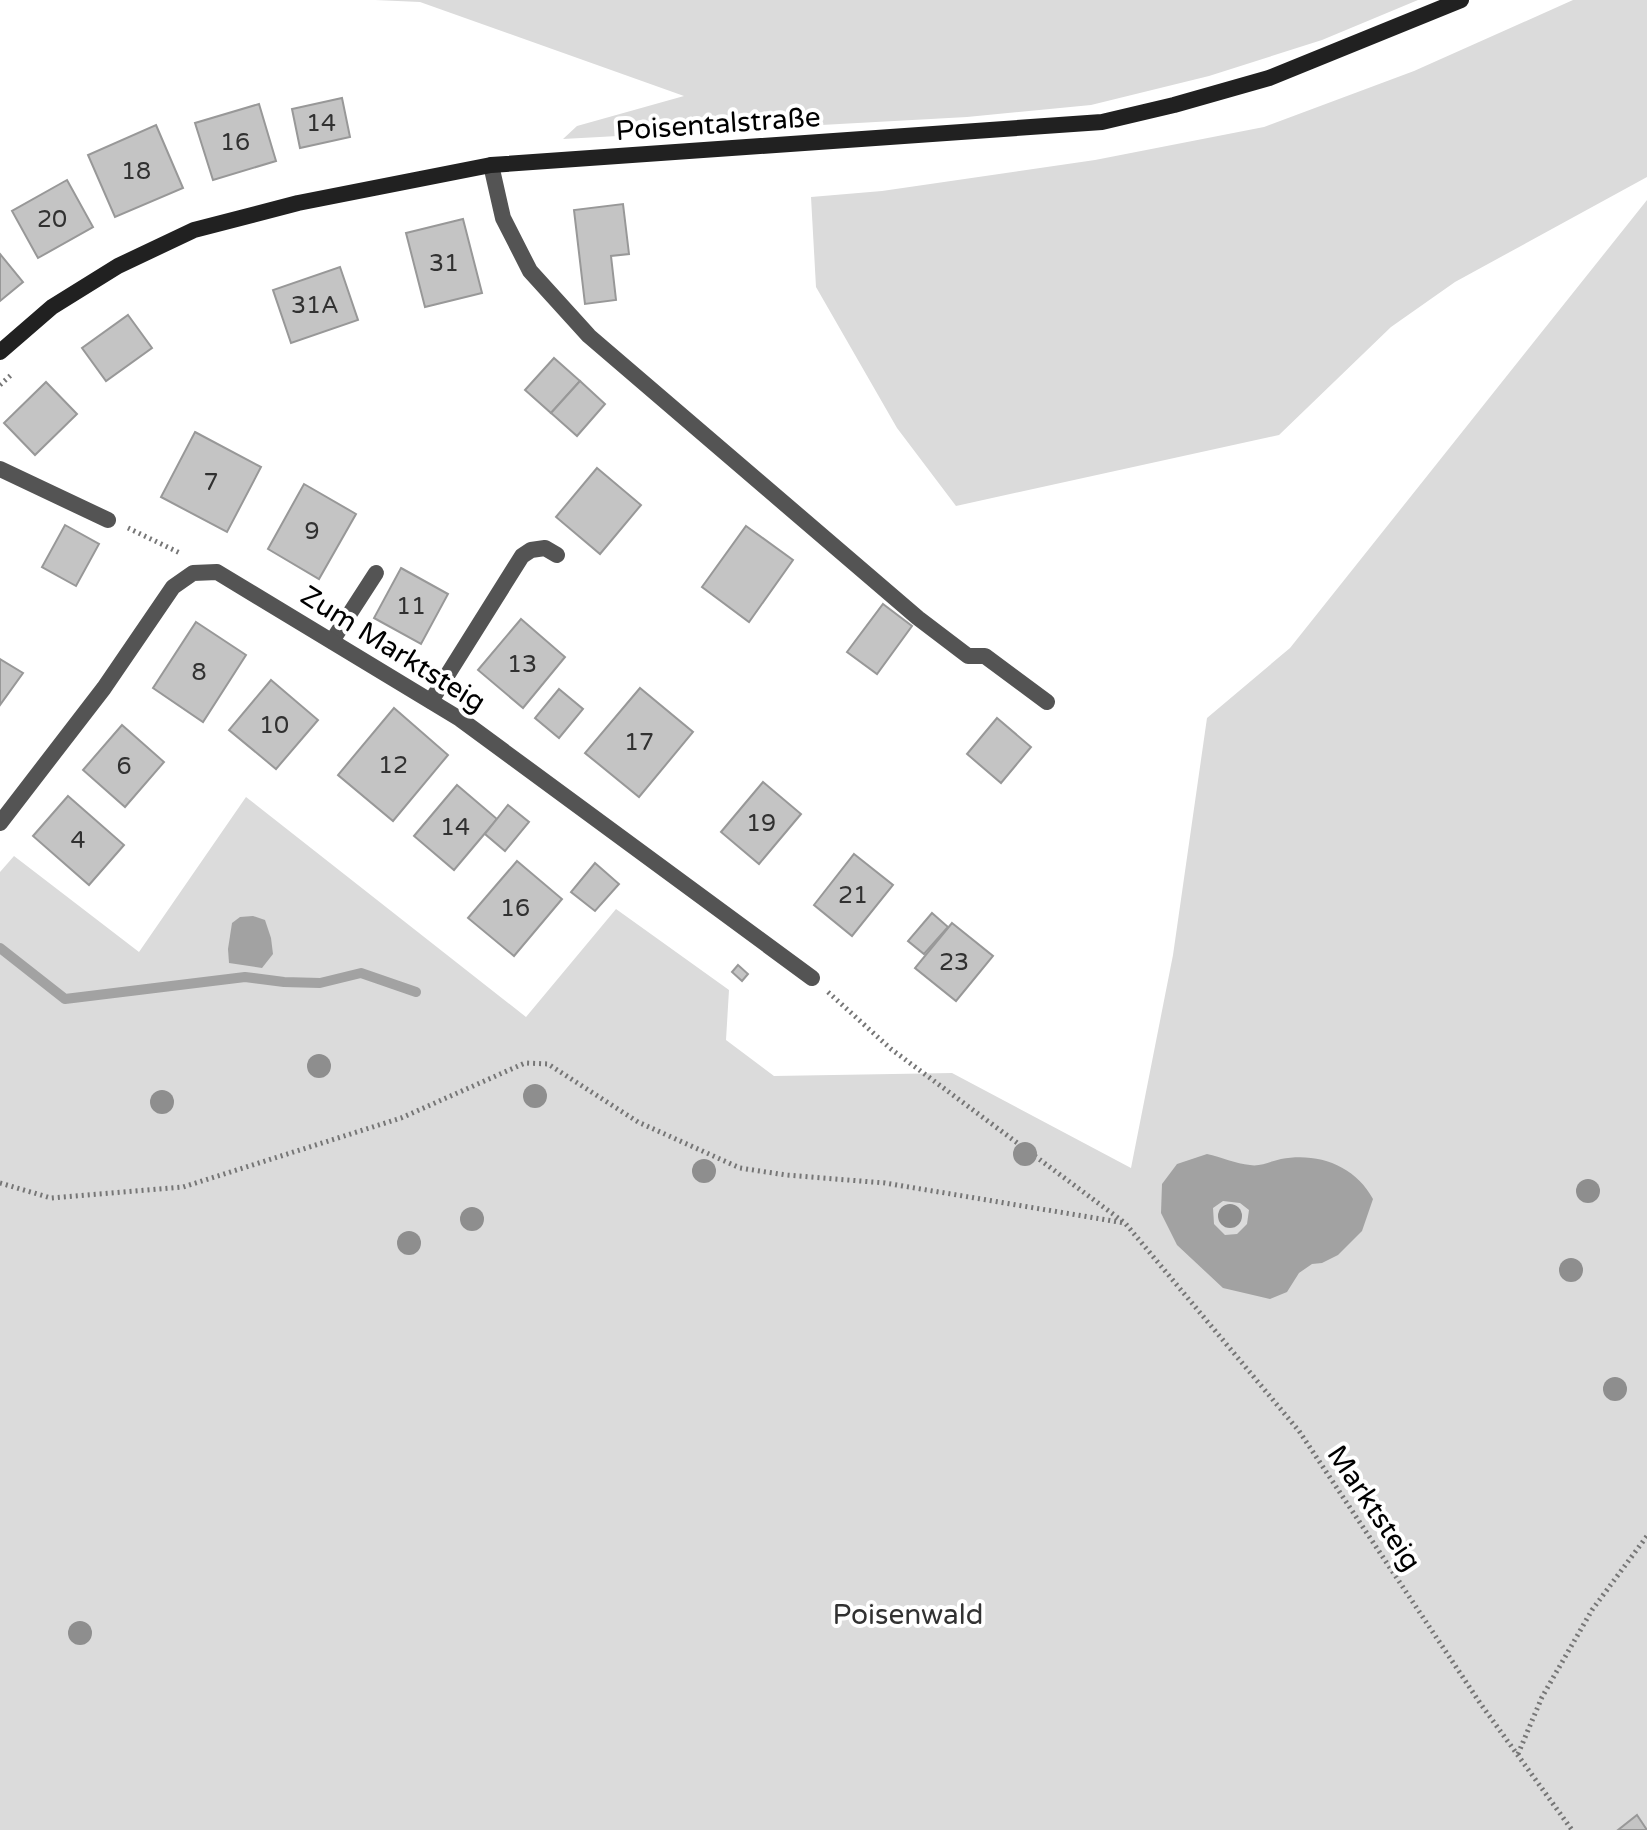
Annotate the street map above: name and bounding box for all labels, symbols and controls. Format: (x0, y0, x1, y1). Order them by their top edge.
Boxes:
street label: Poisentalstraße (614, 100, 822, 148)
house number: 14 (306, 109, 336, 138)
house number: 16 (220, 128, 250, 157)
house number: 18 (121, 157, 151, 186)
house number: 20 (37, 205, 67, 234)
house number: 31 (429, 249, 459, 278)
house number: 31A (291, 291, 339, 320)
house number: 7 (203, 468, 219, 497)
house number: 9 (304, 517, 320, 546)
street label: Zum Marktsteig (294, 578, 492, 720)
house number: 11 (396, 592, 426, 621)
house number: 13 (507, 650, 537, 679)
house number: 8 (191, 658, 207, 687)
house number: 10 (259, 711, 289, 740)
house number: 17 (624, 728, 654, 757)
house number: 12 (378, 751, 408, 780)
house number: 6 (116, 752, 132, 781)
house number: 19 (746, 809, 776, 838)
house number: 14 (440, 813, 470, 842)
house number: 4 (70, 826, 86, 855)
house number: 21 (838, 881, 868, 910)
house number: 16 (500, 894, 530, 923)
house number: 23 (939, 948, 969, 977)
street label: Marktsteig (1320, 1439, 1428, 1577)
park label: Poisenwald (833, 1598, 983, 1632)

